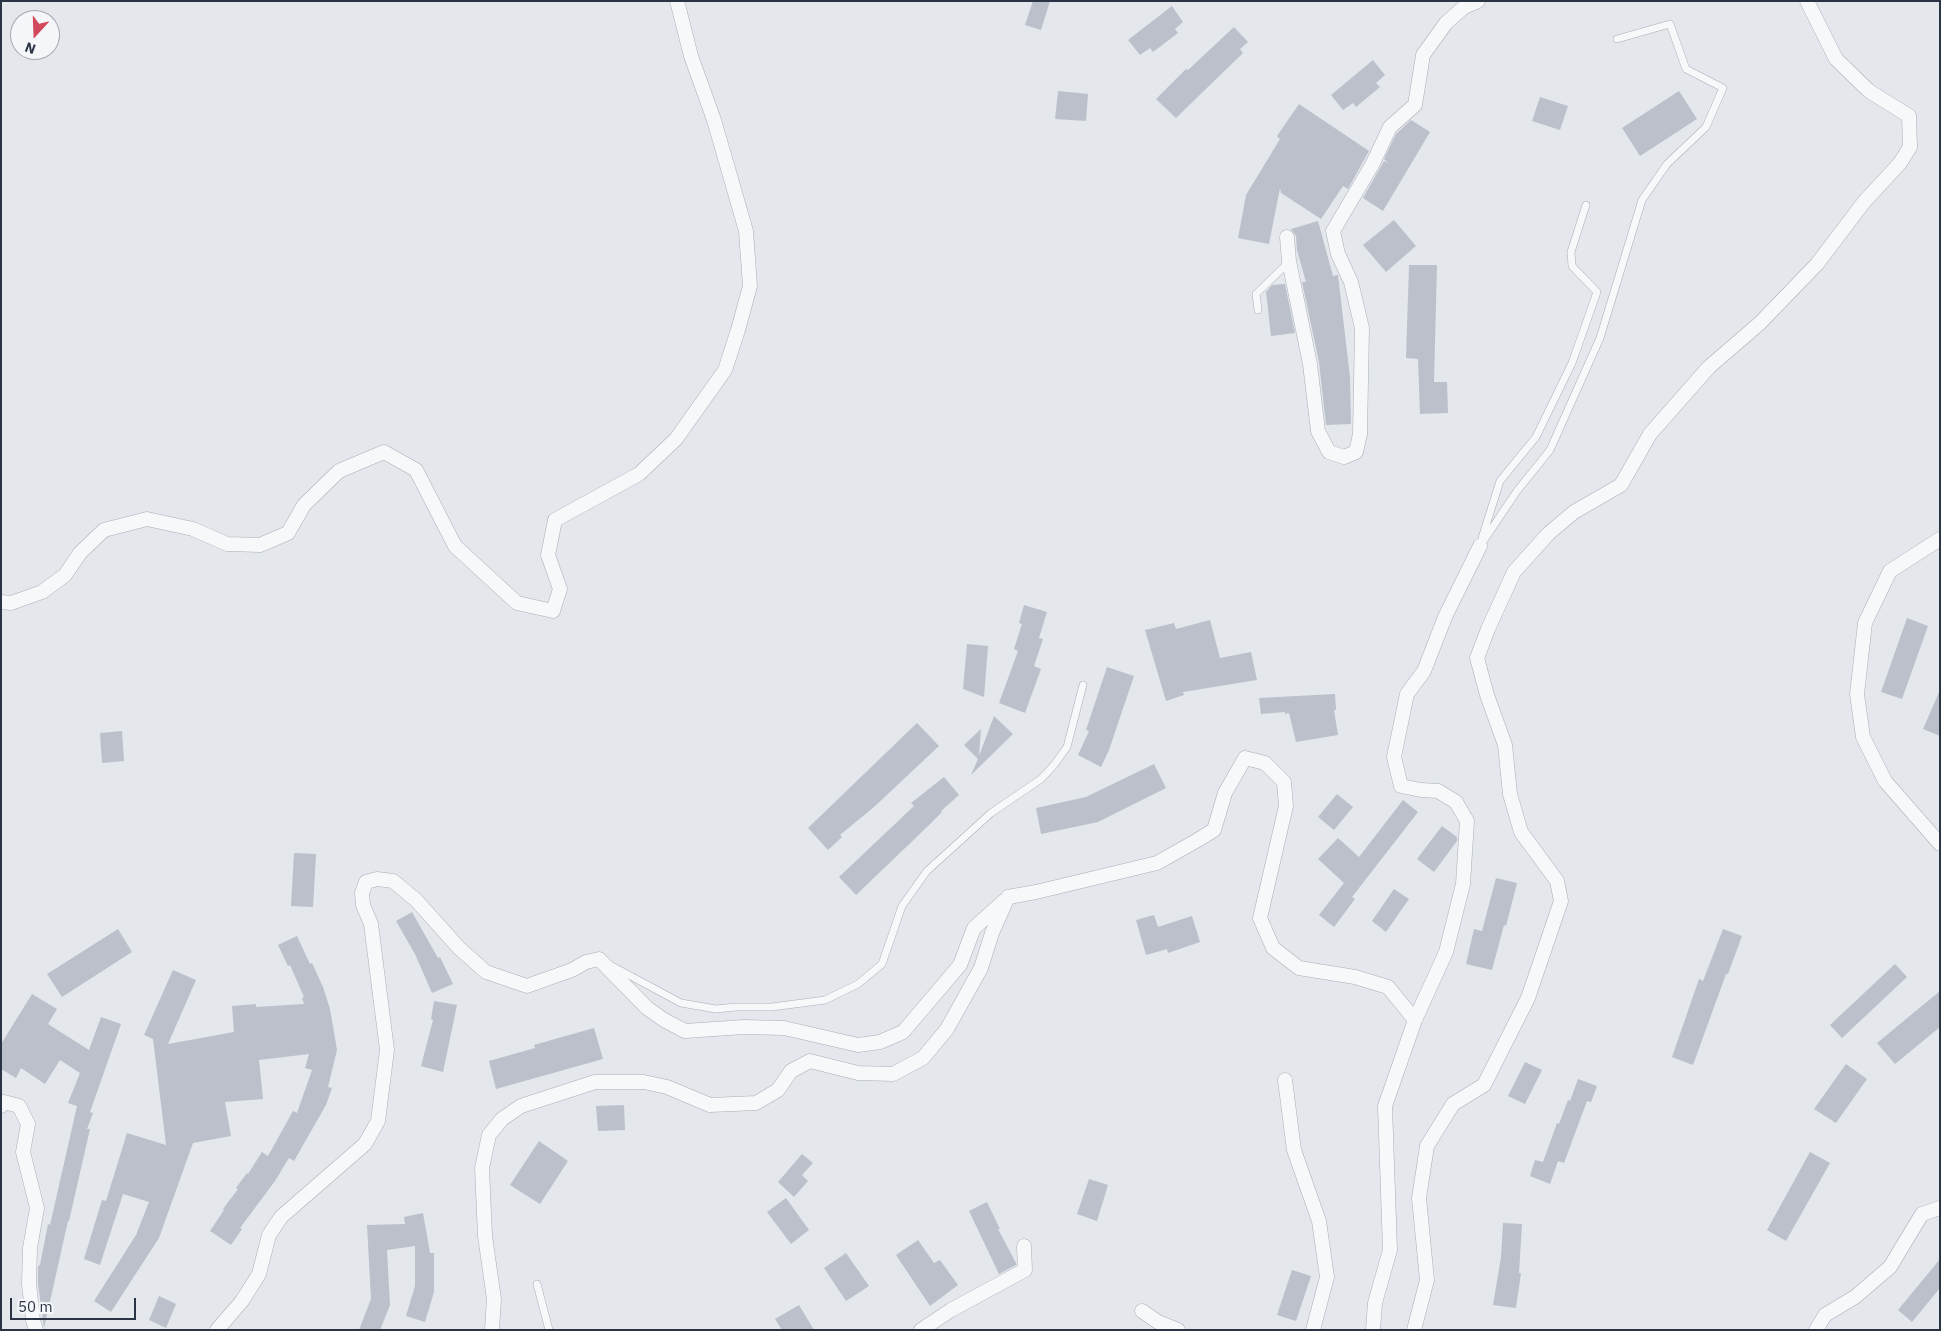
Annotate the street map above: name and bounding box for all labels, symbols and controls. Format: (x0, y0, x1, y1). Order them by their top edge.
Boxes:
north arrow (10, 10, 60, 60)
text: N (22, 38, 38, 58)
scale bar (12, 1288, 139, 1320)
text: 50 m (18, 1297, 53, 1316)

